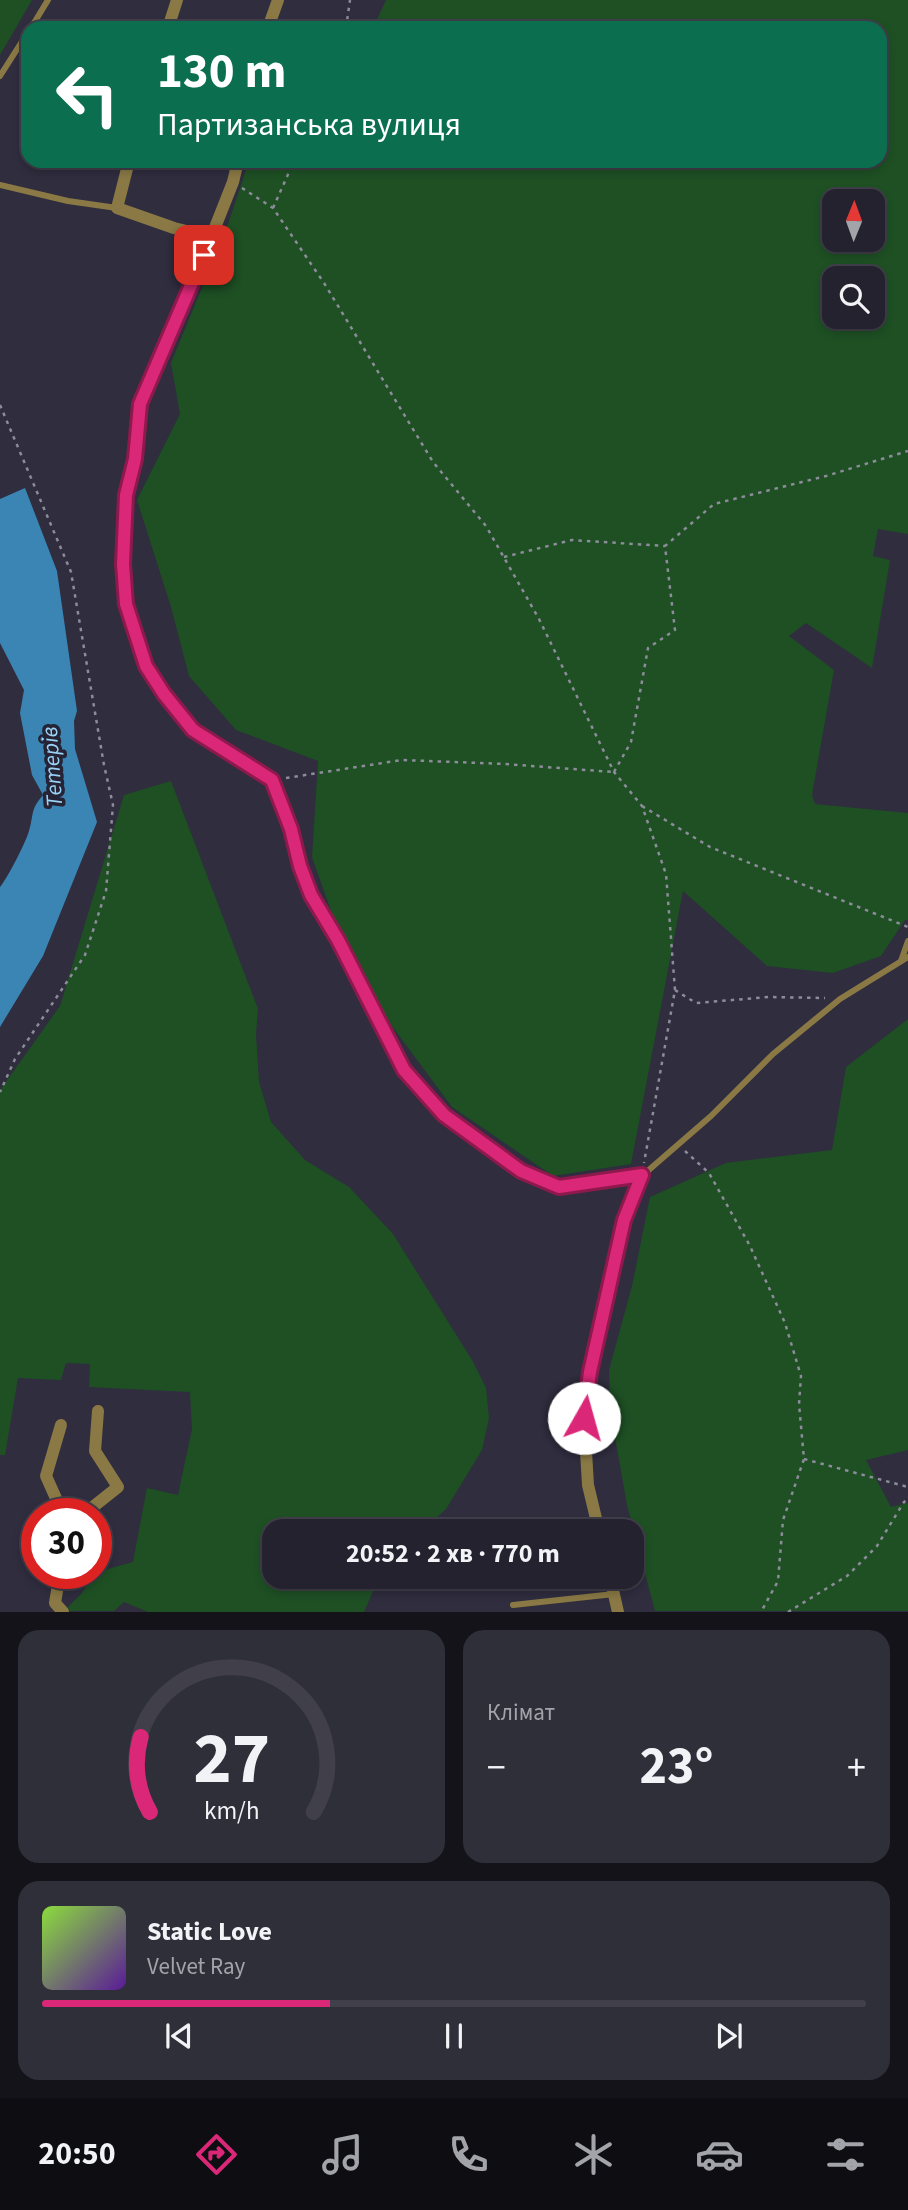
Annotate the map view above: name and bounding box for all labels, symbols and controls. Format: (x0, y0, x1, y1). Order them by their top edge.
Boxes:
text: 130 m (157, 37, 286, 107)
icon: left (42, 49, 133, 140)
text: Партизанська вулиця (157, 102, 461, 148)
north arrow (822, 189, 886, 252)
map controls (822, 189, 885, 329)
pin (174, 225, 234, 285)
icon: arrive (185, 236, 223, 274)
button: search (822, 266, 885, 329)
water label: Тетерів (33, 725, 71, 808)
position arrow (547, 1381, 621, 1455)
speed limit sign: 30 (21, 1498, 112, 1589)
text: 20:52 · 2 хв · 770 m (346, 1535, 560, 1572)
text: Клімат (487, 1696, 555, 1729)
text: 27 (193, 1708, 270, 1812)
text: 23° (640, 1730, 713, 1804)
text: − (487, 1741, 506, 1795)
text: + (847, 1741, 866, 1795)
text: km/h (204, 1793, 259, 1829)
text: Static Love (147, 1913, 272, 1950)
text: Velvet Ray (147, 1950, 245, 1983)
icon: previous (160, 2017, 198, 2055)
icon: pause (435, 2017, 473, 2055)
icon: next (710, 2017, 748, 2055)
icon: directions (192, 2130, 241, 2179)
icon: music (318, 2130, 367, 2179)
icon: phone (444, 2130, 493, 2179)
icon: climate (569, 2130, 618, 2179)
icon: car (695, 2130, 744, 2179)
icon: filters (821, 2130, 870, 2179)
text: 20:50 (38, 2131, 116, 2177)

